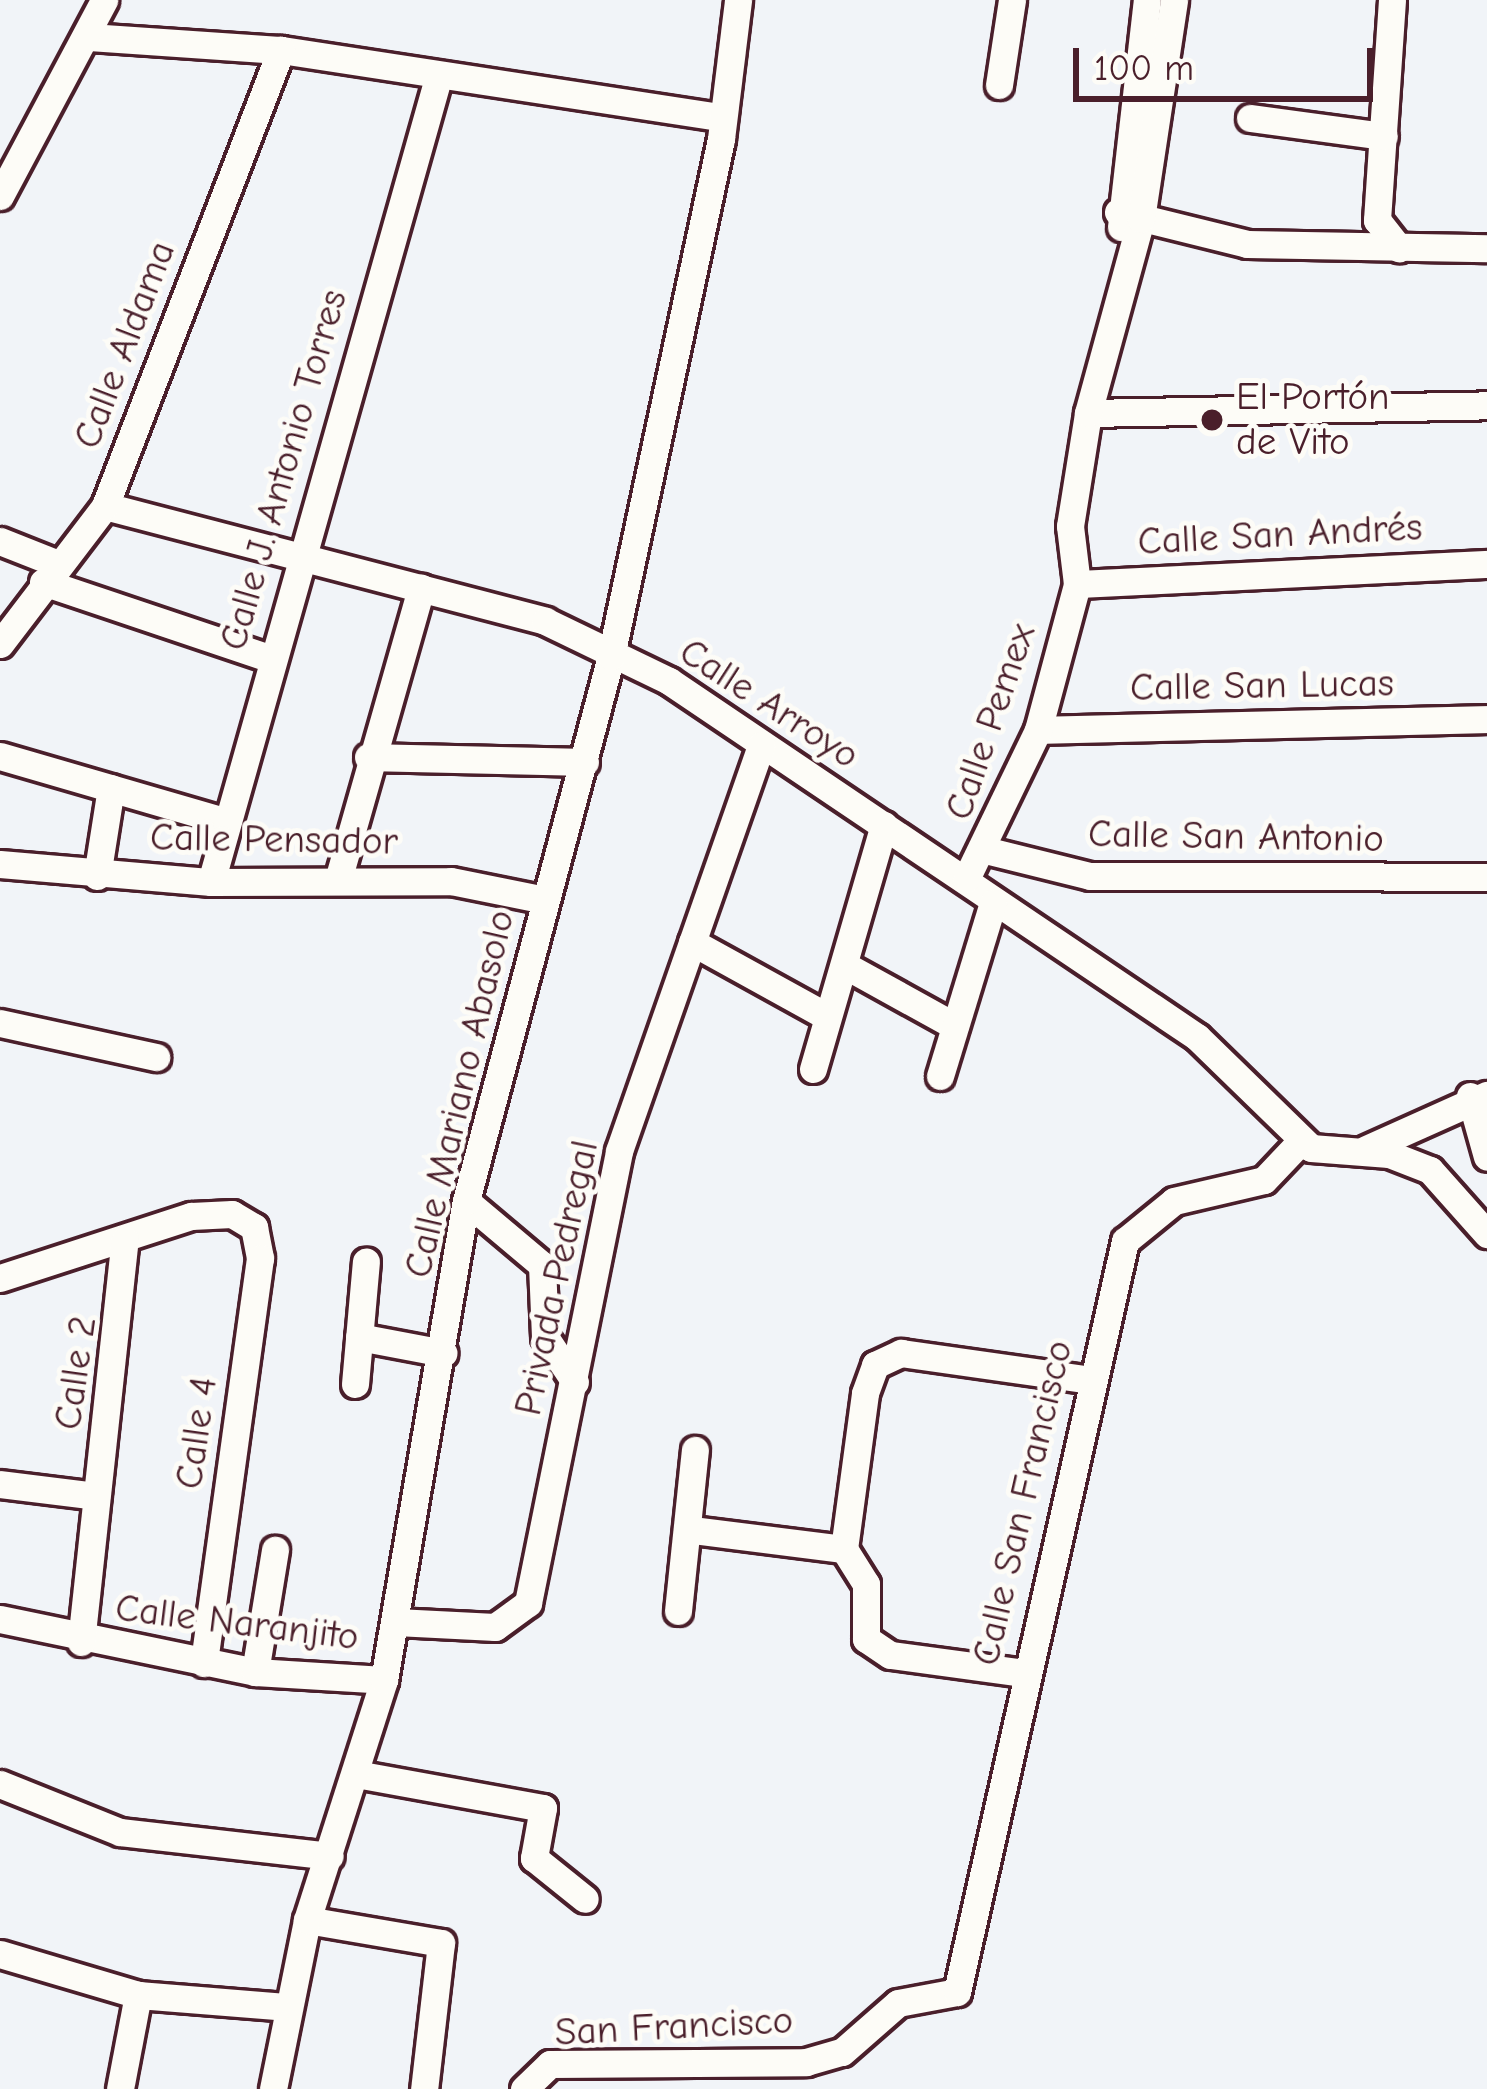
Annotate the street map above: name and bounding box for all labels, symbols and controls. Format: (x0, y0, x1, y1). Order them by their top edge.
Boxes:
scale bar (1079, 24, 1379, 98)
text: 100 m (1094, 48, 1194, 89)
street label: Calle Aldama (64, 235, 186, 455)
street label: Calle J. Antonio Torres (210, 284, 358, 656)
place label: El Portón de Vito (1236, 375, 1390, 466)
marker: El Portón de Vito (1199, 407, 1225, 433)
street label: Calle San Andrés (1137, 504, 1423, 566)
street label: Calle Pemex (936, 618, 1046, 826)
street label: Calle Arroyo (670, 629, 868, 779)
street label: Calle San Lucas (1130, 660, 1394, 712)
street label: Calle San Antonio (1088, 811, 1384, 863)
street label: Calle Pensador (150, 814, 398, 866)
street label: Calle Mariano Abasolo (395, 906, 525, 1282)
street label: Privada Pedregal (505, 1136, 609, 1420)
street label: Calle 2 (45, 1313, 107, 1433)
street label: Calle San Francisco (963, 1336, 1083, 1670)
street label: Calle 4 (166, 1374, 228, 1492)
street label: Calle Naranjito (113, 1585, 361, 1661)
street label: San Francisco (554, 1997, 794, 2057)

